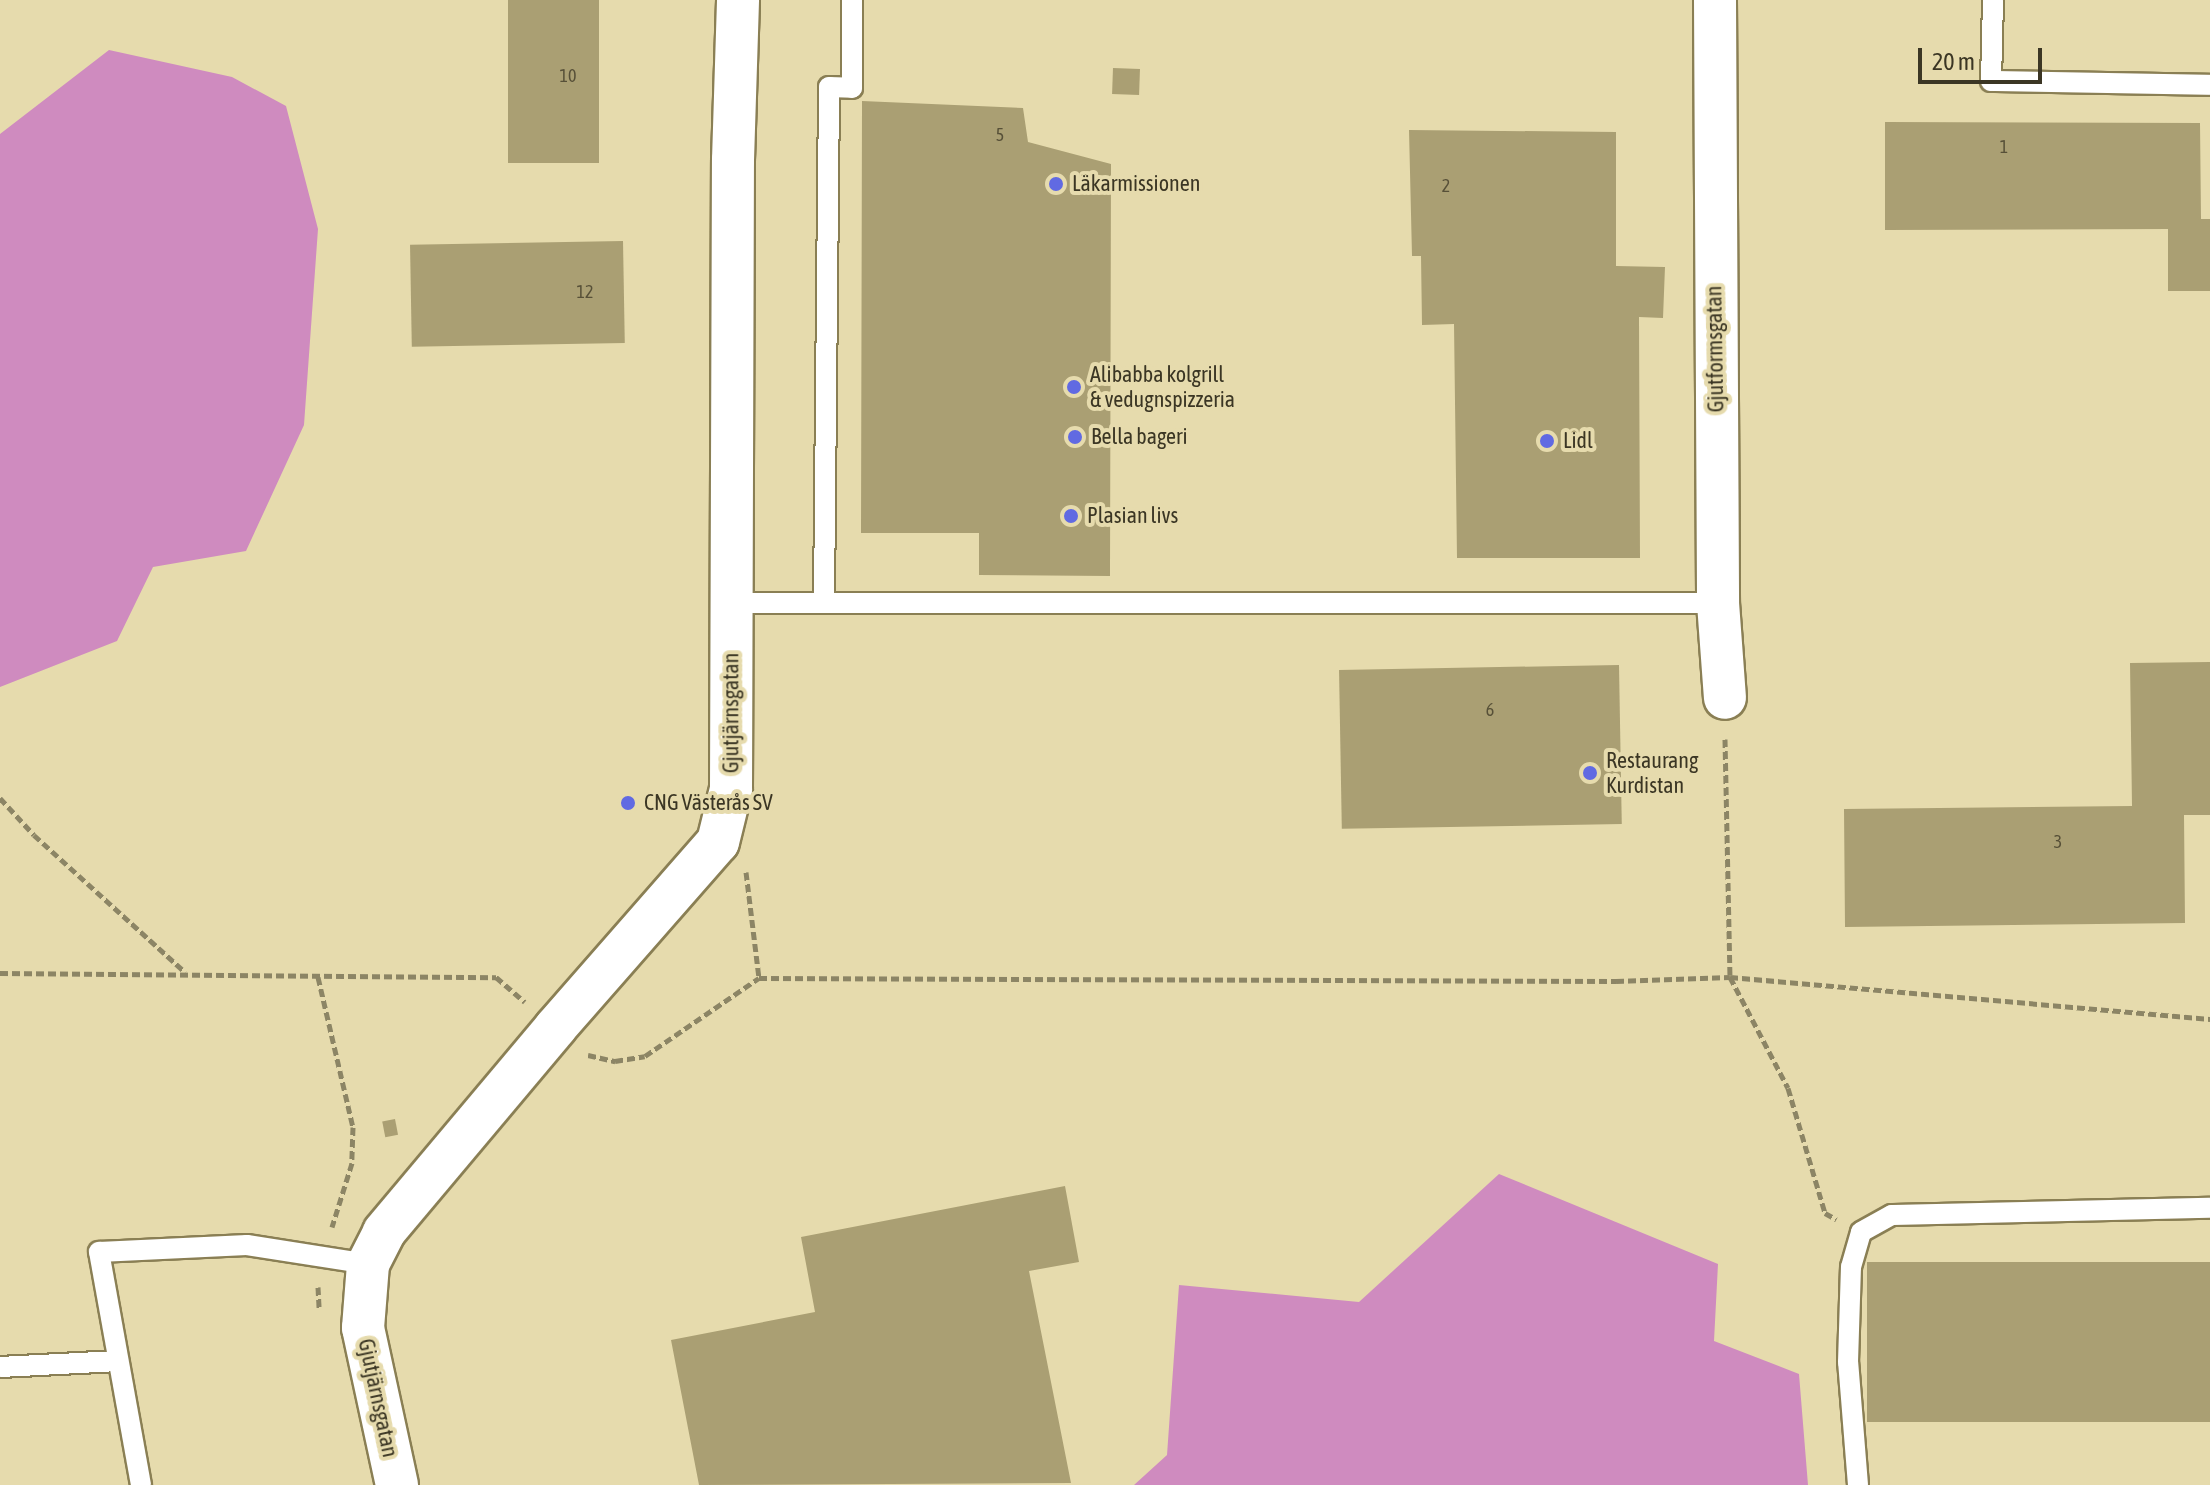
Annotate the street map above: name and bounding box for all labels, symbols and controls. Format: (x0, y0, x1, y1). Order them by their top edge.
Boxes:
scale bar (1922, 32, 2046, 82)
text: 20 m (1932, 48, 1975, 75)
house number: 10 (560, 65, 576, 87)
house number: 5 (996, 124, 1004, 146)
house number: 1 (2000, 136, 2008, 158)
place label: Läkarmissionen (1072, 171, 1200, 197)
marker: Läkarmissionen (1047, 175, 1065, 193)
house number: 2 (1442, 175, 1450, 197)
house number: 12 (577, 281, 593, 303)
street label: Gjutformsgatan (1701, 285, 1729, 413)
place label: Alibabba kolgrill & vedugnspizzeria (1090, 361, 1235, 412)
marker: Alibabba kolgrill & vedugnspizzeria (1065, 378, 1083, 396)
place label: Bella bageri (1091, 424, 1188, 450)
marker: Bella bageri (1066, 428, 1084, 446)
place label: Lidl (1563, 428, 1593, 454)
marker: Lidl (1538, 432, 1556, 450)
place label: Plasian livs (1087, 503, 1178, 529)
marker: Plasian livs (1062, 507, 1080, 525)
street label: Gjutjärnsgatan (718, 653, 744, 773)
house number: 6 (1486, 699, 1494, 721)
place label: Restaurang Kurdistan (1606, 747, 1698, 798)
marker: Restaurang Kurdistan (1581, 764, 1599, 782)
place label: CNG Västerås SV (644, 790, 773, 816)
marker: CNG Västerås SV (619, 794, 637, 812)
house number: 3 (2054, 831, 2062, 853)
street label: Gjutjärnsgatan (353, 1336, 403, 1460)

